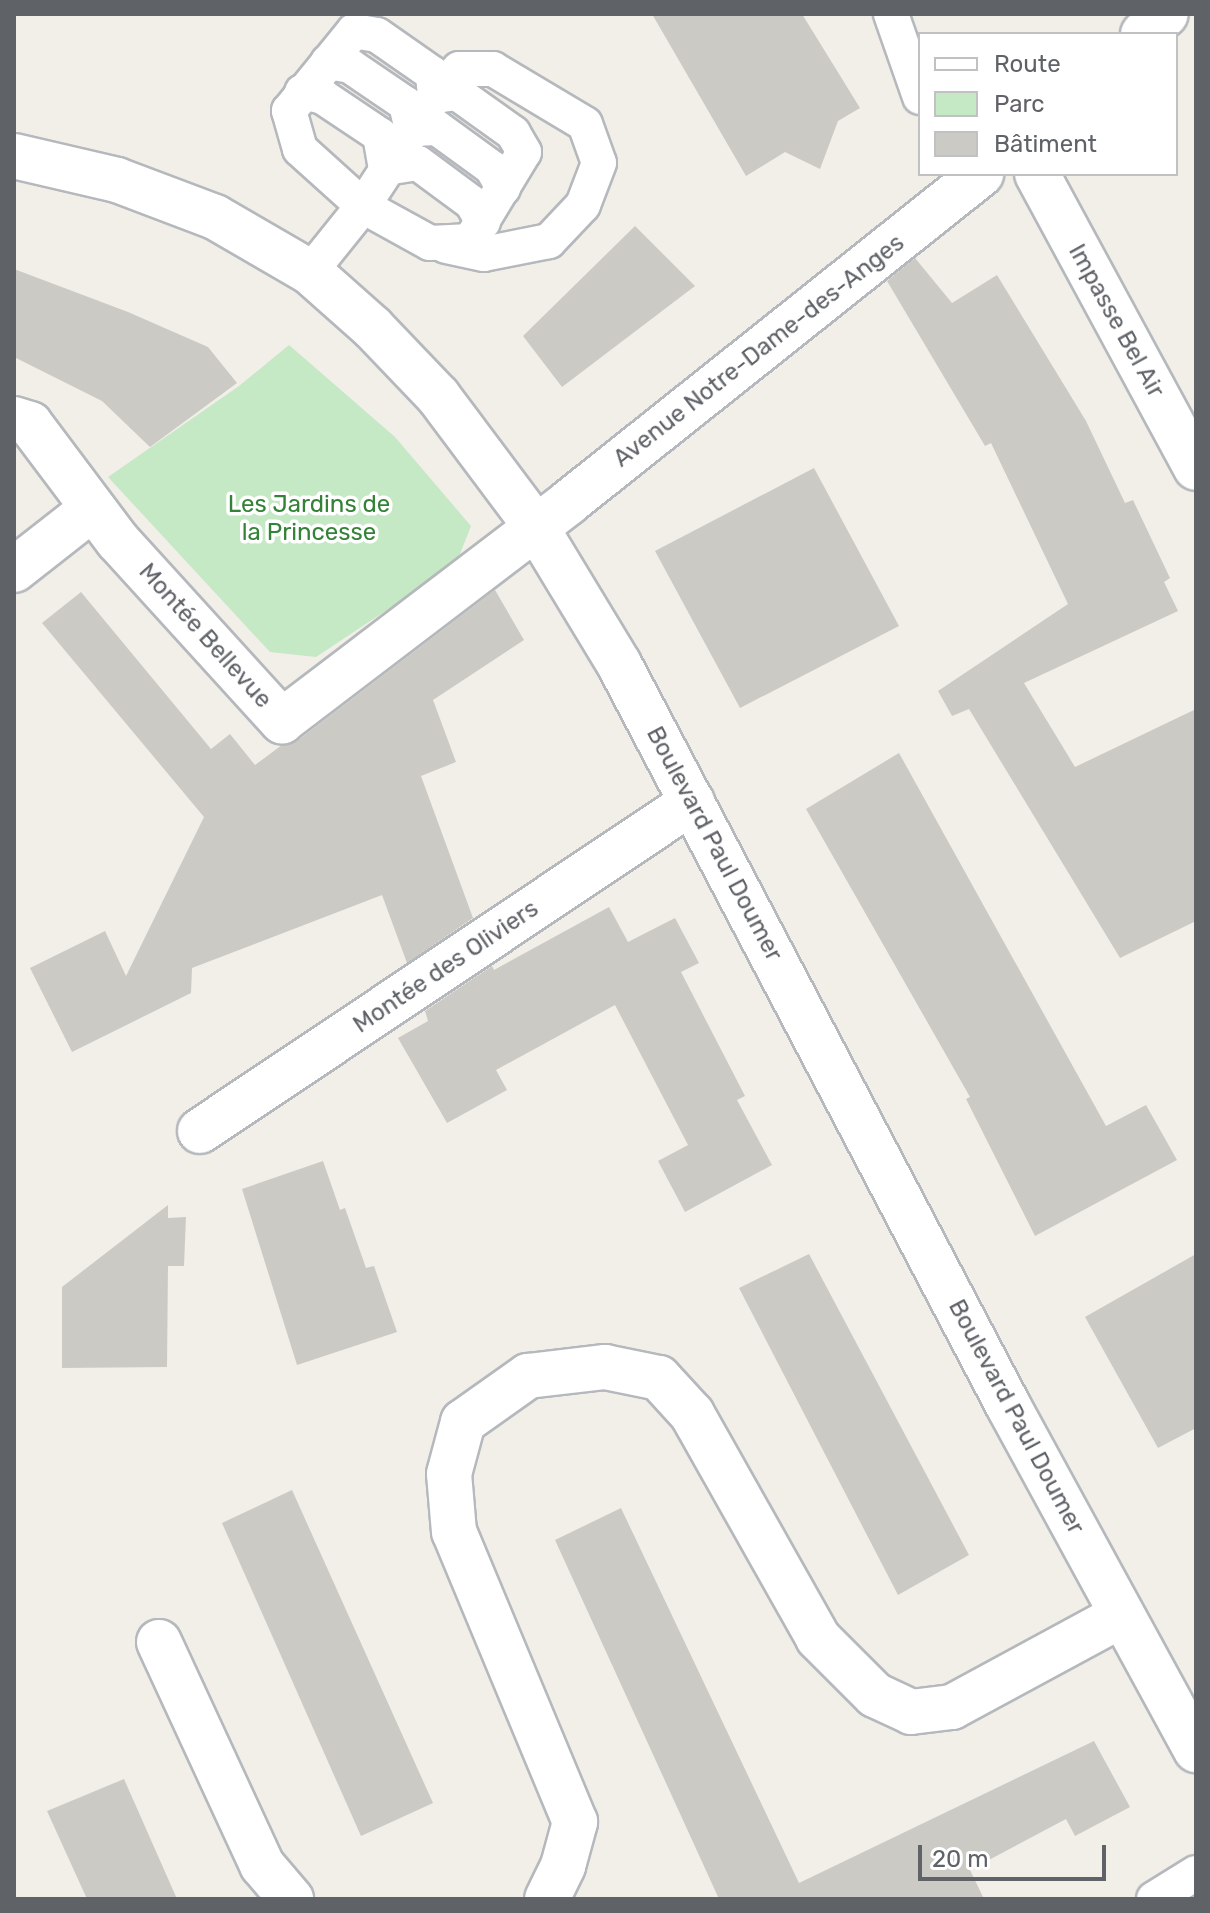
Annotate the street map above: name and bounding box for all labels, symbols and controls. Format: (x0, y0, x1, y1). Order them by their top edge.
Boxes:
legend (918, 32, 1178, 176)
text: Route (994, 50, 1061, 78)
text: Parc (994, 90, 1045, 118)
text: Bâtiment (994, 130, 1097, 158)
street label: Avenue Notre-Dame-des-Anges (608, 229, 910, 473)
street label: Impasse Bel Air (1062, 239, 1170, 403)
park label: Les Jardins de la Princesse (228, 491, 390, 547)
street label: Montée Bellevue (133, 558, 277, 714)
street label: Boulevard Paul Doumer (640, 722, 788, 966)
street label: Montée des Oliviers (348, 894, 544, 1040)
street label: Boulevard Paul Doumer (942, 1295, 1090, 1539)
scale bar (922, 1829, 1110, 1879)
text: 20 m (932, 1845, 989, 1873)

